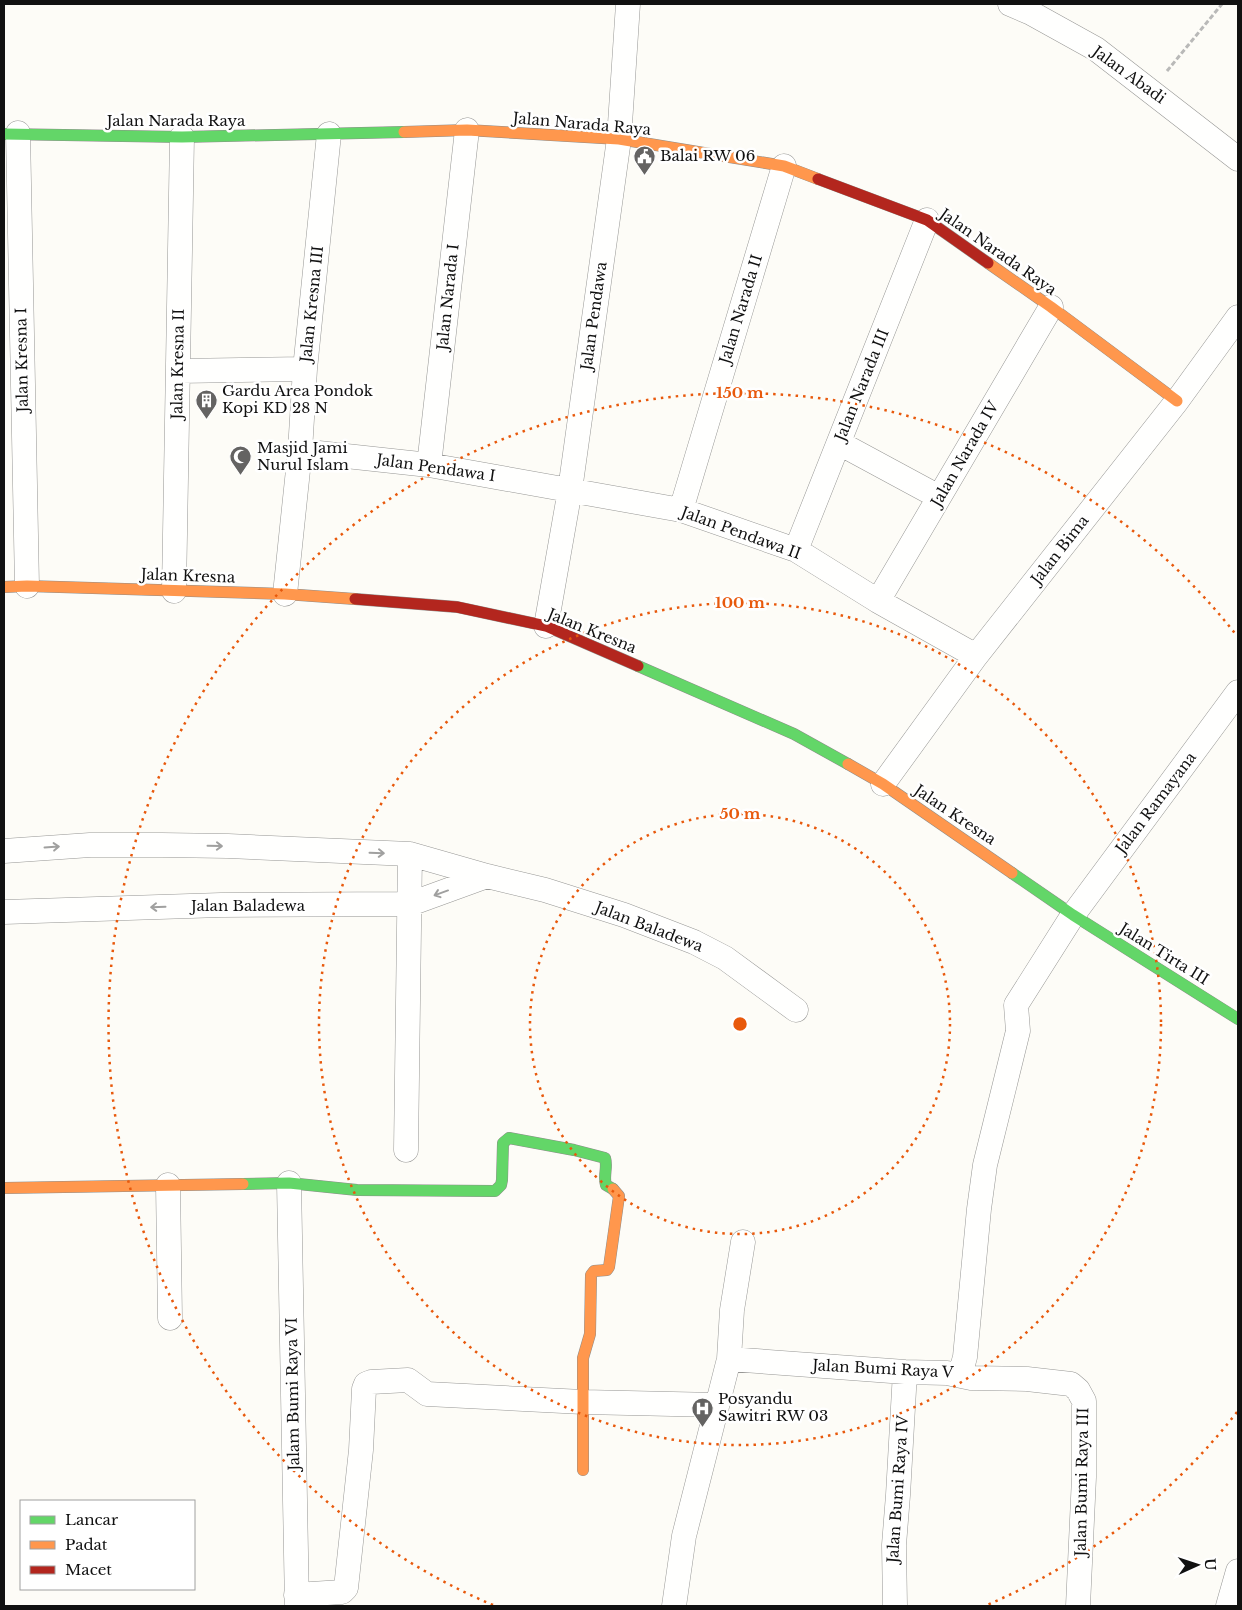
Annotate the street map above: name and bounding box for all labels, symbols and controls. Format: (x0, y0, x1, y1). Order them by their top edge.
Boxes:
street label: Jalan Abadi (1087, 40, 1170, 108)
street label: Jalan Narada Raya (510, 108, 653, 139)
street label: Jalan Narada Raya (105, 111, 246, 130)
public building icon: Balai RW 06 (632, 144, 656, 175)
place label: Balai RW 06 (660, 146, 755, 165)
street label: Jalan Narada Raya (934, 203, 1061, 299)
street label: Jalan Narada I (432, 243, 463, 353)
street label: Jalan Kresna III (296, 245, 327, 365)
street label: Jalan Narada II (714, 252, 766, 368)
street label: Jalan Pendawa (576, 260, 611, 373)
street label: Jalan Kresna I (11, 308, 32, 414)
street label: Jalan Kresna II (167, 308, 188, 422)
street label: Jalan Narada III (830, 326, 893, 446)
place label: Gardu Area Pondok Kopi KD 28 N (222, 381, 374, 417)
text: 150 m (716, 383, 764, 402)
building icon: Gardu Area Pondok Kopi KD 28 N (194, 388, 218, 419)
street label: Jalan Narada IV (926, 397, 1003, 512)
place label: Masjid Jami Nurul Islam (257, 438, 349, 474)
mosque icon: Masjid Jami Nurul Islam (229, 445, 253, 476)
street label: Jalan Pendawa I (373, 449, 497, 485)
street label: Jalan Pendawa II (677, 501, 804, 563)
street label: Jalan Bima (1025, 511, 1093, 590)
street label: Jalan Kresna (139, 564, 236, 587)
text: 100 m (715, 593, 765, 612)
street label: Jalan Kresna (543, 603, 640, 657)
street label: Jalan Ramayana (1110, 748, 1200, 859)
street label: Jalan Kresna (909, 779, 1000, 849)
text: 50 m (720, 804, 761, 823)
one-way arrow (206, 841, 223, 851)
one-way arrow (44, 843, 60, 852)
one-way arrow (368, 848, 385, 858)
one-way arrow (434, 889, 449, 898)
street label: Jalan Baladewa (189, 896, 306, 915)
street label: Jalan Baladewa (591, 897, 706, 956)
one-way arrow (150, 902, 166, 912)
street label: Jalan Tirta III (1114, 918, 1212, 989)
centre of rings (731, 1015, 749, 1033)
street label: Jalam Bumi Raya VI (282, 1317, 303, 1473)
street label: Jalan Bumi Raya V (810, 1355, 954, 1382)
place label: Posyandu Sawitri RW 03 (718, 1389, 828, 1425)
hospital icon: Posyandu Sawitri RW 03 (690, 1396, 714, 1427)
street label: Jalan Bumi Raya III (1071, 1407, 1092, 1559)
street label: Jalan Bumi Raya IV (883, 1414, 912, 1566)
legend (20, 1500, 195, 1590)
text: Lancar (65, 1510, 119, 1529)
text: Padat (65, 1535, 108, 1554)
north arrow (1172, 1540, 1222, 1590)
text: U (1201, 1558, 1219, 1572)
text: Macet (65, 1560, 112, 1579)

